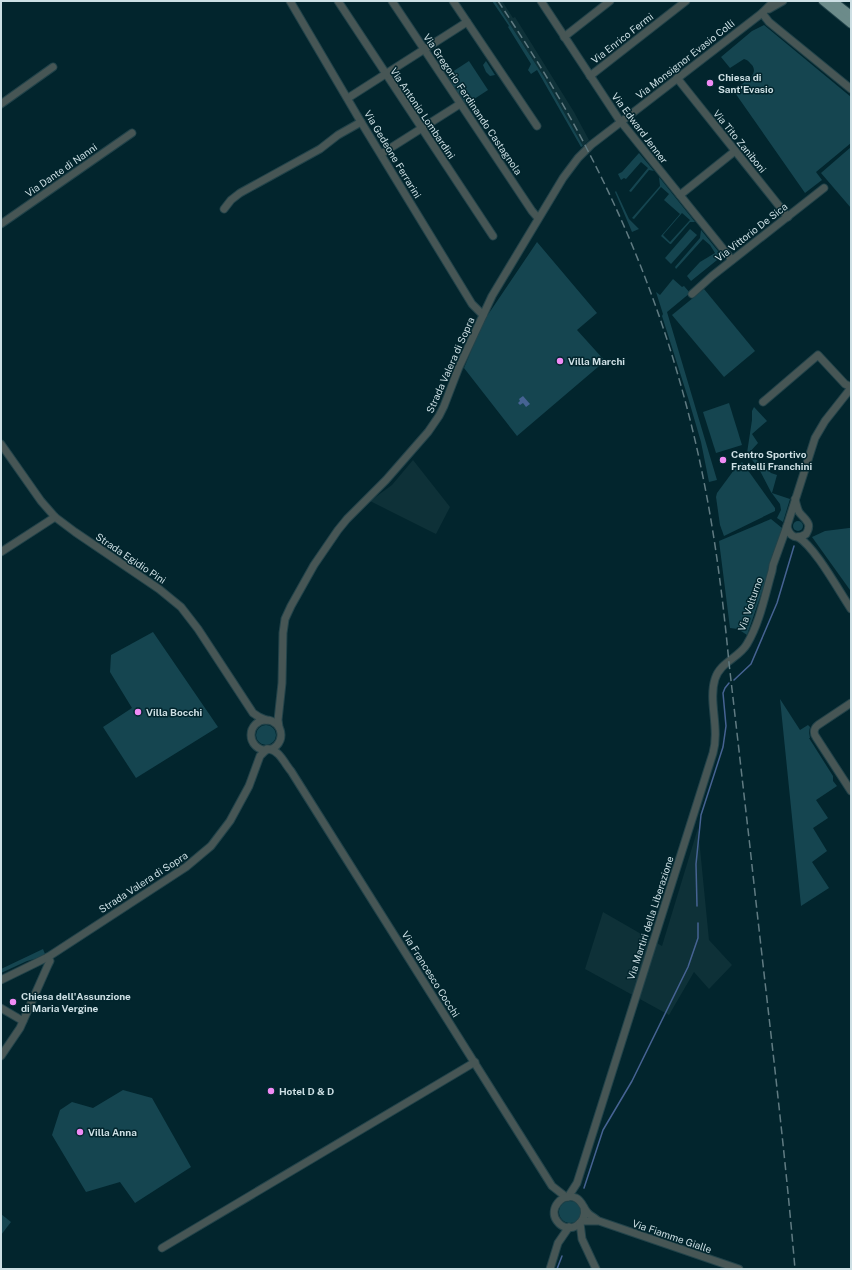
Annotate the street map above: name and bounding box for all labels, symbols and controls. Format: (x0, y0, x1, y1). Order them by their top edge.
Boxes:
street label: Via Enrico Fermi (589, 10, 655, 66)
street label: Via Monsignor Evasio Colli (633, 17, 737, 101)
street label: Via Gregorio Ferdinando Castagnola (421, 31, 525, 177)
street label: Via Antonio Lombardini (388, 65, 458, 161)
place label: Chiesa di Sant'Evasio (718, 71, 774, 95)
marker: Chiesa di Sant'Evasio (705, 78, 715, 88)
street label: Via Edward Jenner (610, 90, 671, 166)
street label: Via Tito Zaniboni (711, 107, 769, 175)
street label: Via Gedeone Ferrarini (362, 108, 424, 200)
street label: Via Dante di Nanni (23, 141, 99, 199)
street label: Via Vittorio De Sica (712, 200, 790, 264)
street label: Strada Valera di Sopra (423, 315, 477, 415)
place label: Villa Marchi (568, 355, 625, 367)
marker: Villa Marchi (555, 356, 565, 366)
place label: Centro Sportivo Fratelli Franchini (731, 448, 812, 472)
marker: Centro Sportivo Fratelli Franchini (718, 455, 728, 465)
street label: Strada Egidio Pini (94, 530, 168, 586)
street label: Via Volturno (735, 575, 765, 633)
place label: Villa Bocchi (146, 706, 203, 718)
marker: Villa Bocchi (133, 707, 143, 717)
street label: Strada Valera di Sopra (96, 849, 190, 915)
street label: Via Martiri della Liberazione (624, 854, 676, 981)
street label: Via Francesco Cocchi (400, 929, 462, 1019)
place label: Chiesa dell'Assunzione di Maria Vergine (21, 990, 131, 1014)
marker: Chiesa dell'Assunzione di Maria Vergine (8, 997, 18, 1007)
place label: Hotel D & D (279, 1085, 334, 1097)
marker: Hotel D & D (266, 1086, 276, 1096)
place label: Villa Anna (88, 1126, 137, 1138)
marker: Villa Anna (75, 1127, 85, 1137)
street label: Via Fiamme Gialle (631, 1217, 714, 1255)

